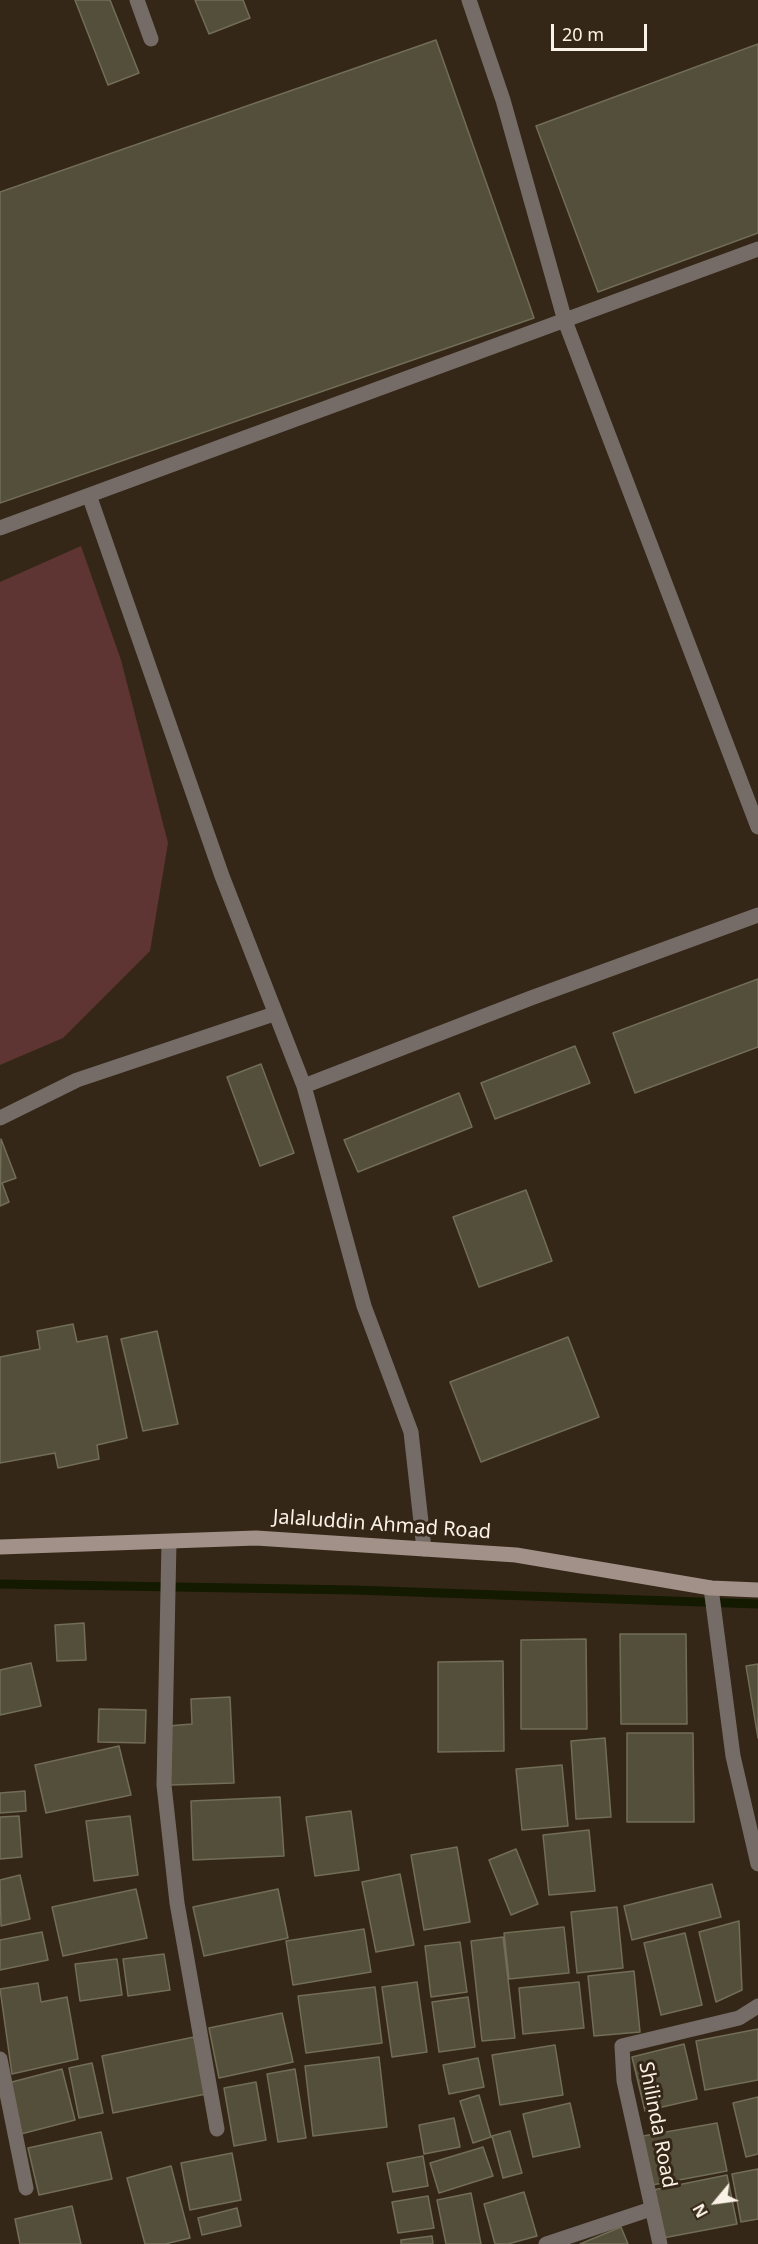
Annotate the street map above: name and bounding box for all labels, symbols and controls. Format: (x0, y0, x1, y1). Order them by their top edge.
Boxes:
scale bar (554, 12, 650, 50)
text: 20 m (562, 22, 604, 46)
street label: Jalaluddin Ahmad Road (272, 1505, 492, 1545)
street label: Shilinda Road (633, 2060, 681, 2190)
north arrow (686, 2172, 746, 2232)
text: N (687, 2200, 713, 2222)

